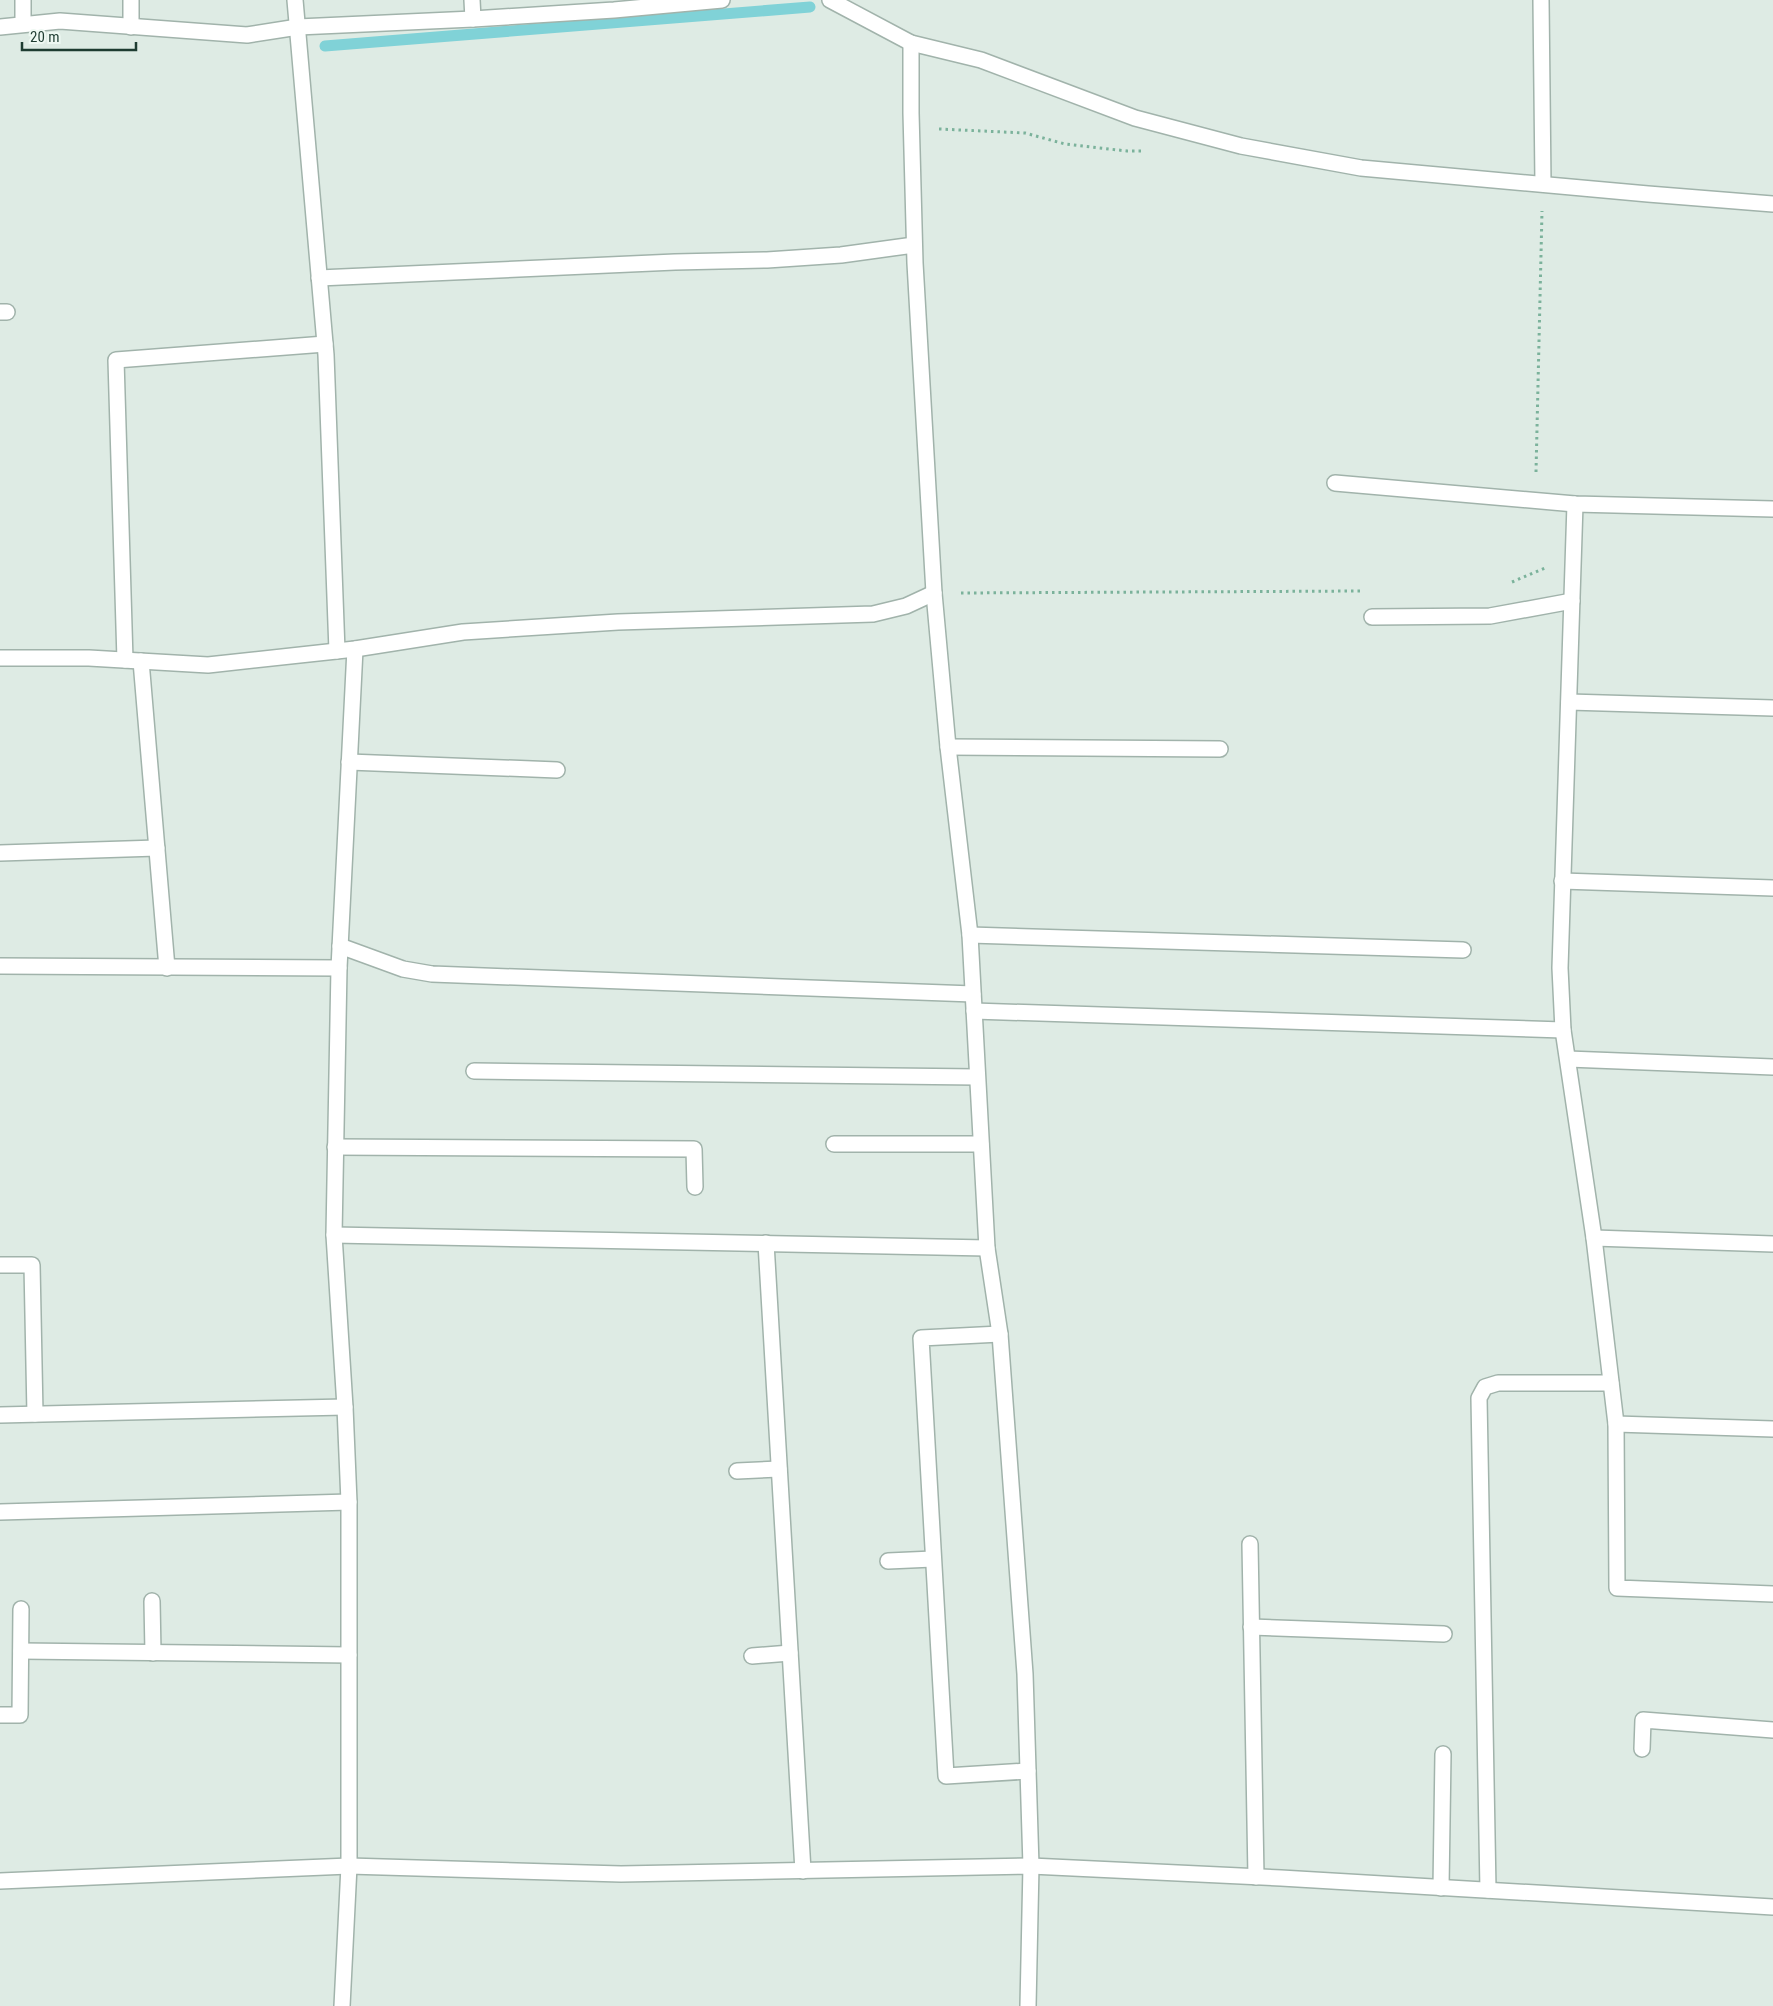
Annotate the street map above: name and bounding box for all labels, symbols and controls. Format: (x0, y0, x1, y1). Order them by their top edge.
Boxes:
scale bar (22, 20, 136, 52)
text: 20 m (30, 28, 60, 46)

